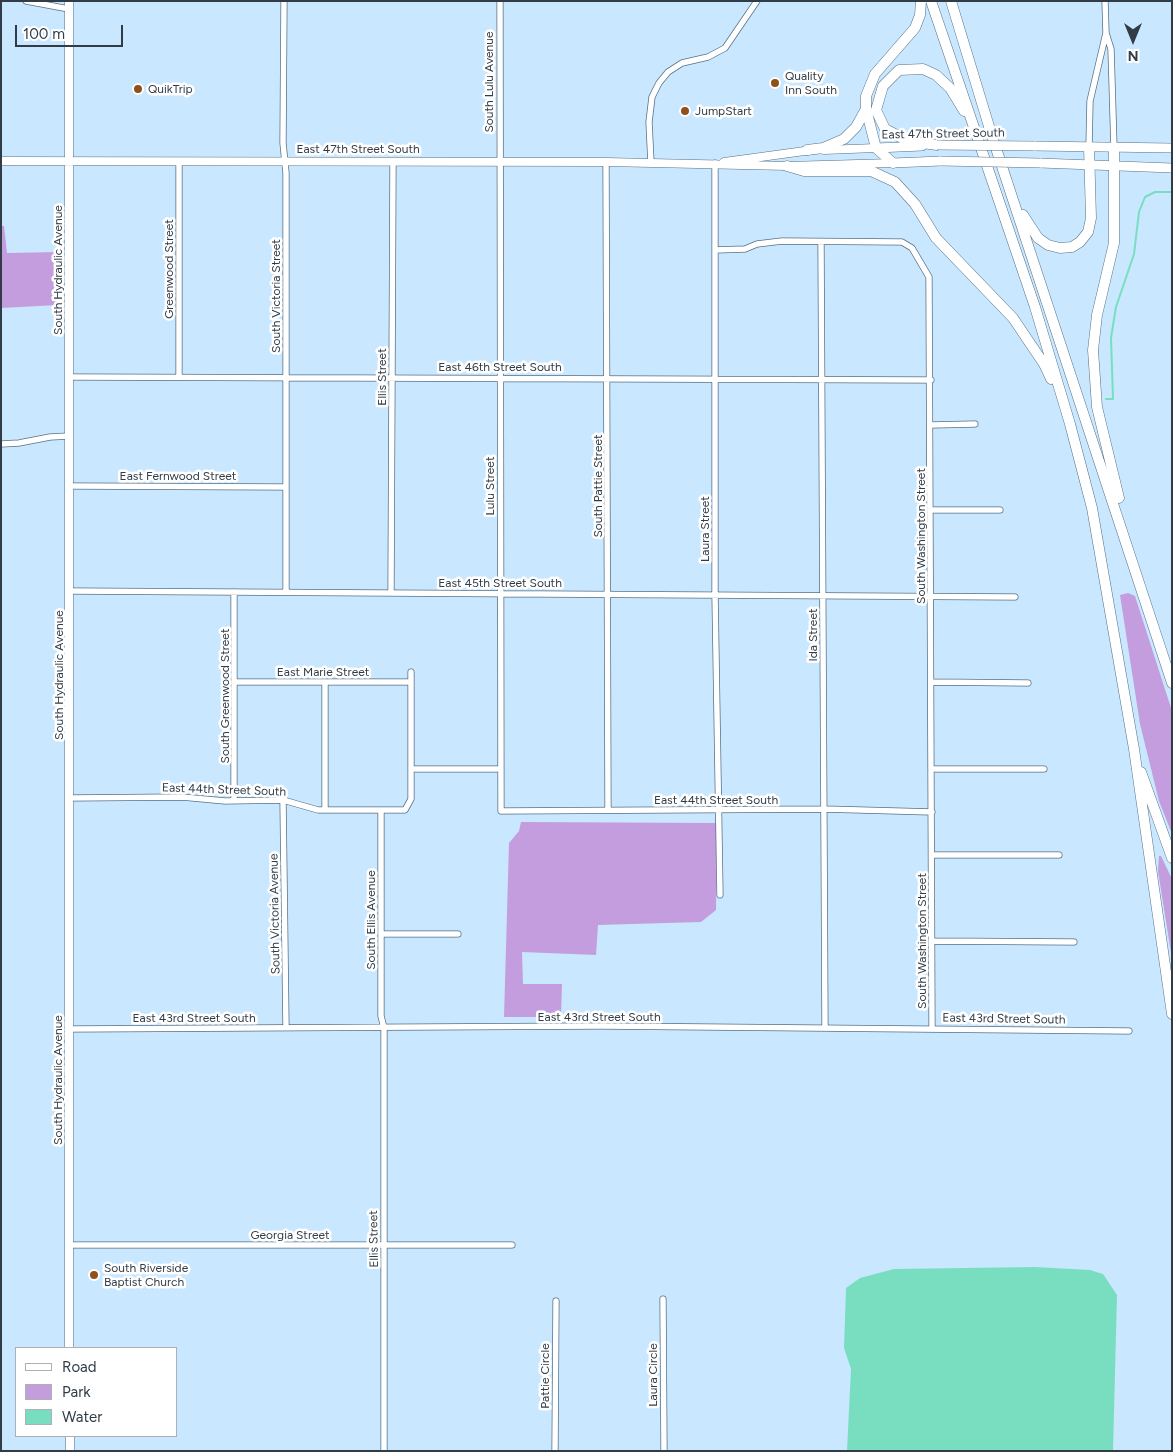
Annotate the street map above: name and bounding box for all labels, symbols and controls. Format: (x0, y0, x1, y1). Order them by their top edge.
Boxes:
scale bar (18, 15, 125, 47)
north arrow (1108, 15, 1158, 65)
text: 100 m (23, 25, 65, 43)
street label: South Lulu Avenue (482, 31, 496, 133)
text: N (1128, 47, 1138, 64)
place label: Quality Inn South (785, 69, 837, 97)
marker: Quality Inn South (769, 77, 781, 89)
place label: QuikTrip (148, 82, 193, 96)
marker: QuikTrip (132, 83, 144, 95)
place label: JumpStart (695, 104, 752, 118)
marker: JumpStart (679, 105, 691, 117)
street label: East 47th Street South (881, 126, 1005, 142)
street label: East 47th Street South (296, 142, 420, 156)
street label: South Hydraulic Avenue (51, 205, 65, 335)
street label: Greenwood Street (162, 219, 176, 319)
street label: South Victoria Street (269, 239, 283, 353)
street label: Ellis Street (375, 348, 389, 406)
street label: East 46th Street South (438, 360, 562, 374)
street label: South Pattie Street (591, 434, 605, 538)
street label: Lulu Street (483, 457, 497, 515)
street label: South Washington Street (914, 468, 928, 604)
street label: East Fernwood Street (120, 469, 236, 483)
street label: Laura Street (698, 496, 712, 562)
street label: East 45th Street South (438, 576, 562, 590)
street label: Ida Street (806, 609, 820, 661)
street label: South Hydraulic Avenue (52, 610, 66, 740)
street label: South Greenwood Street (218, 629, 232, 763)
street label: East Marie Street (277, 665, 369, 679)
street label: East 44th Street South (162, 781, 286, 799)
street label: East 44th Street South (654, 793, 778, 807)
street label: South Victoria Avenue (267, 853, 283, 975)
street label: South Ellis Avenue (364, 870, 378, 970)
street label: South Washington Street (915, 873, 929, 1009)
street label: East 43rd Street South (537, 1010, 661, 1024)
street label: East 43rd Street South (132, 1011, 256, 1025)
street label: East 43rd Street South (942, 1011, 1066, 1027)
street label: South Hydraulic Avenue (51, 1015, 65, 1145)
street label: Ellis Street (366, 1210, 382, 1268)
street label: Georgia Street (250, 1228, 330, 1242)
place label: South Riverside Baptist Church (104, 1261, 188, 1289)
marker: South Riverside Baptist Church (88, 1269, 100, 1281)
street label: Pattie Circle (538, 1343, 552, 1409)
street label: Laura Circle (646, 1343, 660, 1407)
legend (15, 1347, 178, 1437)
text: Road (62, 1358, 97, 1376)
text: Park (62, 1383, 91, 1401)
text: Water (62, 1408, 102, 1426)

